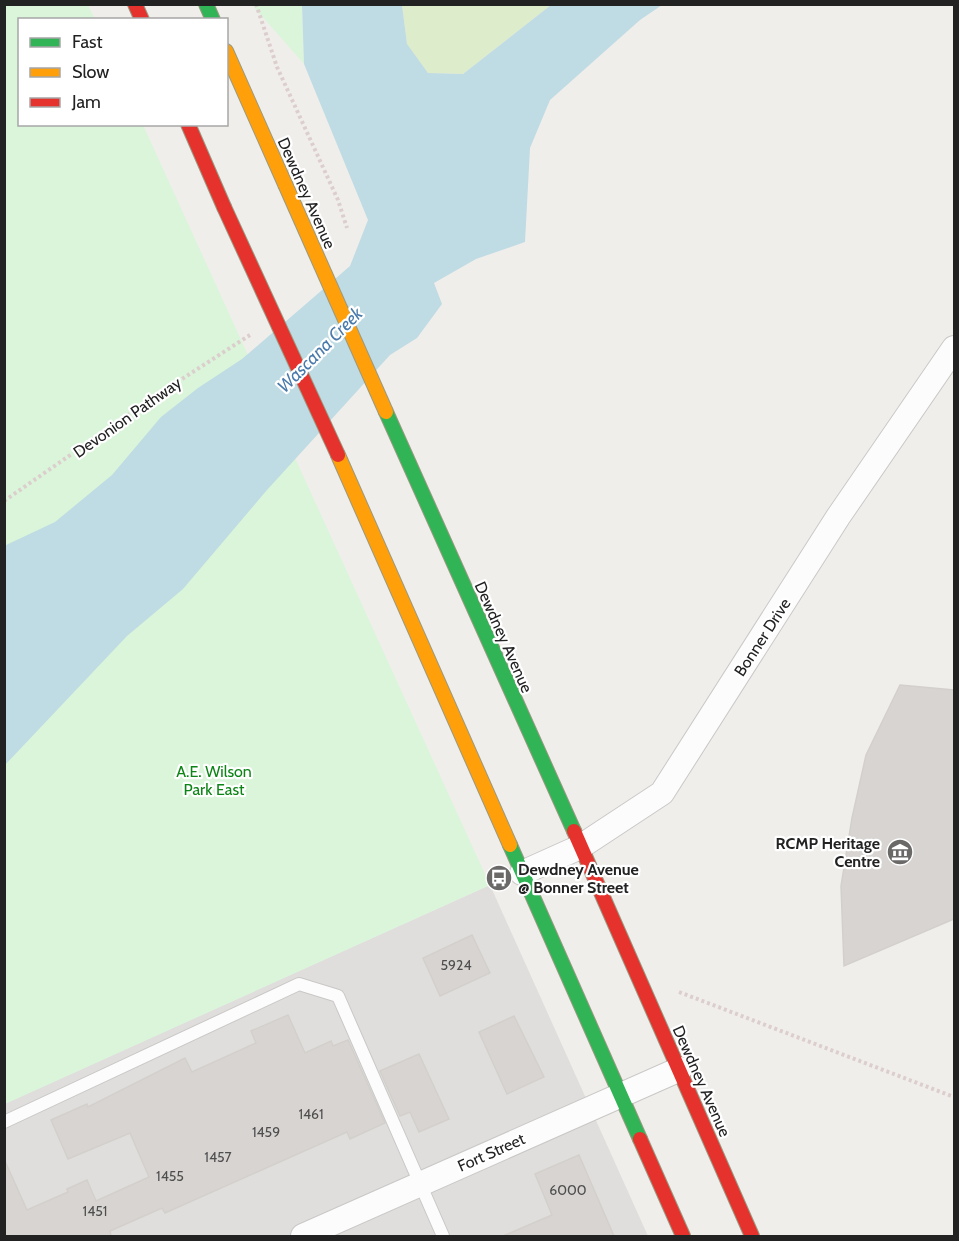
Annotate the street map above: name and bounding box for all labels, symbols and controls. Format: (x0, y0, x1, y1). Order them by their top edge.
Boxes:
legend (18, 18, 228, 126)
text: Fast (72, 31, 103, 53)
text: Slow (72, 61, 109, 83)
text: Jam (71, 91, 101, 113)
street label: Dewdney Avenue (274, 135, 340, 252)
water label: Wascana Creek (273, 302, 368, 397)
street label: Devonion Pathway (70, 373, 185, 462)
street label: Dewdney Avenue (471, 579, 537, 696)
street label: Bonner Drive (730, 595, 795, 680)
park label: A.E. Wilson Park East (176, 762, 252, 799)
place label: RCMP Heritage Centre (775, 834, 880, 871)
museum icon: RCMP Heritage Centre (885, 837, 915, 867)
place label: Dewdney Avenue @ Bonner Street (518, 860, 639, 897)
bus stop icon: Dewdney Avenue @ Bonner Street (484, 863, 514, 893)
house number: 5924 (441, 956, 471, 974)
street label: Dewdney Avenue (669, 1023, 735, 1140)
house number: 1461 (298, 1105, 324, 1123)
house number: 1459 (252, 1123, 280, 1141)
street label: Fort Street (455, 1129, 528, 1176)
house number: 1457 (204, 1148, 232, 1166)
house number: 1455 (156, 1167, 184, 1185)
house number: 6000 (549, 1181, 587, 1199)
house number: 1451 (83, 1202, 107, 1220)

